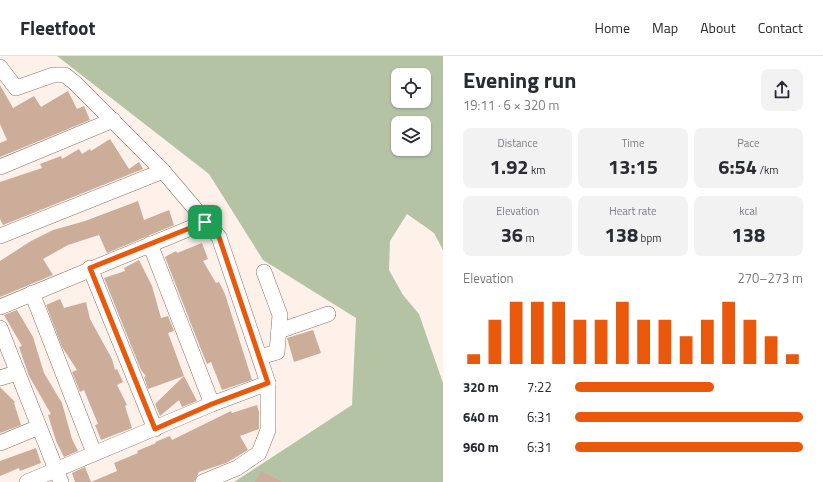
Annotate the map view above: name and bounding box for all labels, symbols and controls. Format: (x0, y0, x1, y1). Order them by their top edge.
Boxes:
text: Fleetfoot (20, 13, 95, 42)
text: Home (595, 17, 630, 38)
text: Map (652, 17, 678, 38)
text: About (700, 17, 736, 38)
text: Contact (758, 17, 803, 38)
text: Evening run (463, 63, 576, 97)
map controls (391, 68, 431, 156)
button: locate (391, 68, 431, 108)
button: share (761, 69, 803, 111)
text: 19:11 · 6 × 320 m (463, 95, 559, 115)
button: layers (391, 116, 431, 156)
text: Distance (498, 135, 538, 151)
text: Time (622, 135, 644, 151)
text: Pace (737, 135, 759, 151)
text: 1.92 (490, 151, 529, 182)
text: 13:15 (608, 151, 658, 182)
text: 6:54 (718, 151, 757, 182)
text: km (529, 162, 545, 178)
text: /km (757, 162, 778, 178)
text: Elevation (496, 203, 539, 219)
text: Heart rate (609, 203, 657, 219)
text: kcal (739, 203, 757, 219)
pin (188, 205, 222, 239)
icon: arrive (194, 211, 216, 233)
text: 36 (501, 219, 523, 250)
text: 138 (605, 219, 638, 250)
text: 138 (732, 219, 765, 250)
text: m (523, 230, 535, 246)
text: bpm (638, 230, 661, 246)
text: Elevation (463, 268, 514, 288)
text: 270–273 m (737, 268, 803, 288)
text: 320 m (463, 377, 499, 397)
text: 7:22 (527, 377, 552, 397)
text: 640 m (463, 407, 499, 427)
text: 6:31 (527, 407, 552, 427)
text: 960 m (463, 437, 499, 457)
text: 6:31 (527, 437, 552, 457)

